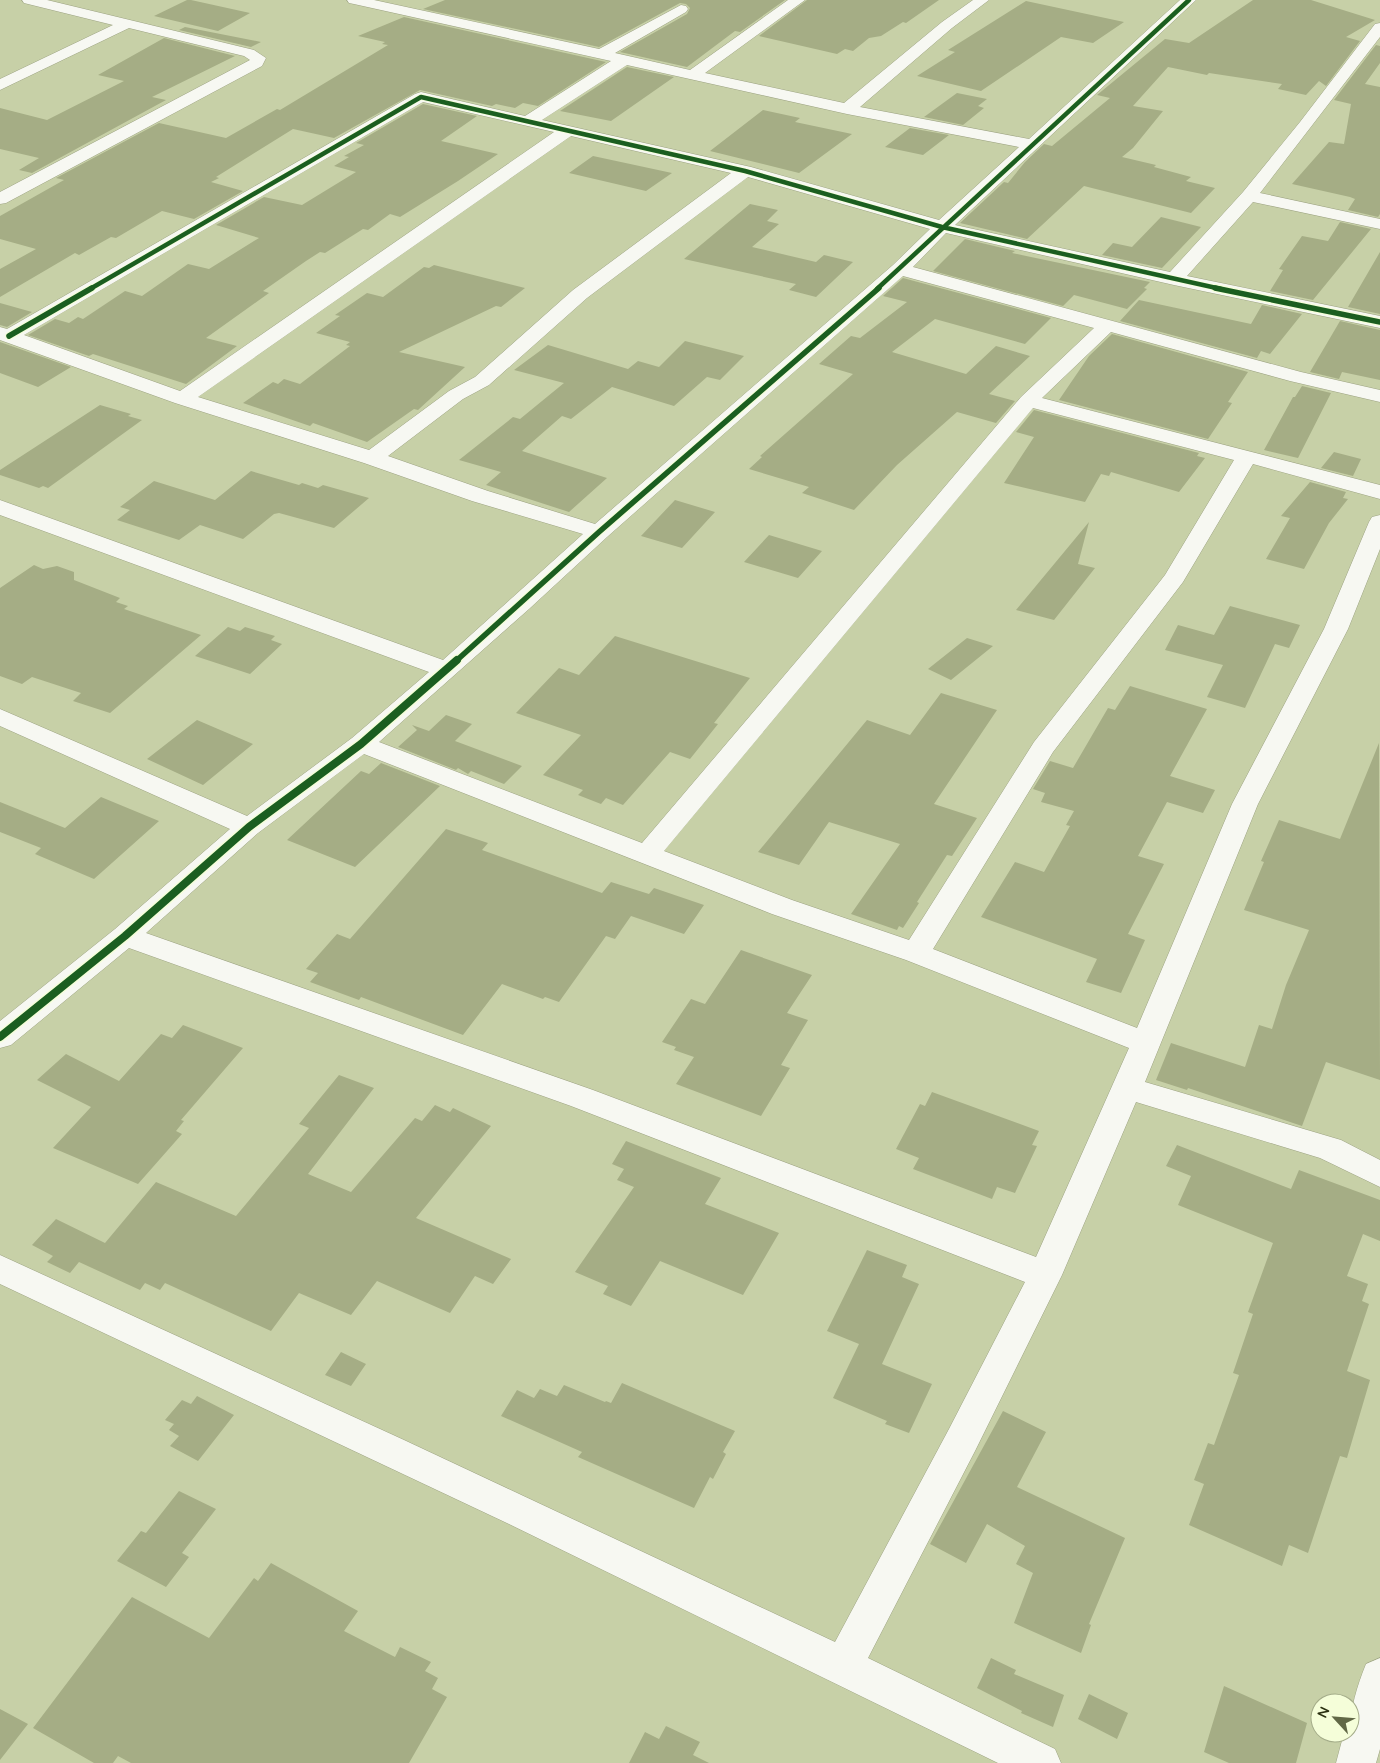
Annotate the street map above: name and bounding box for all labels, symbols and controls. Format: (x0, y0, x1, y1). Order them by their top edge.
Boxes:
north arrow (1310, 1693, 1360, 1743)
text: N (1313, 1704, 1334, 1721)

